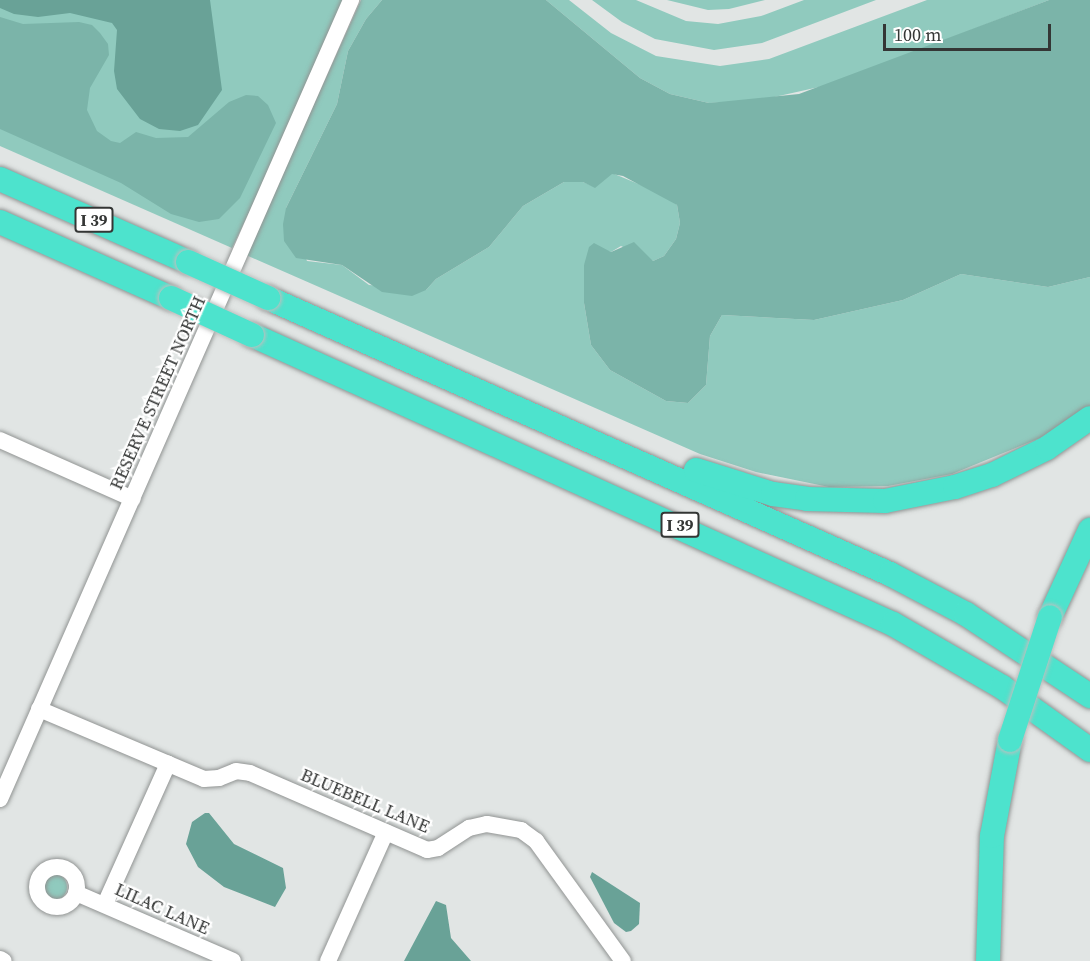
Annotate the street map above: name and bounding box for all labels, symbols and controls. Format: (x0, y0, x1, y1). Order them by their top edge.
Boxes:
scale bar (886, 12, 1054, 50)
text: 100 m (894, 22, 941, 47)
road number: I 39 (74, 207, 113, 233)
street label: RESERVE STREET NORTH (105, 293, 211, 493)
road number: I 39 (660, 512, 700, 538)
street label: BLUEBELL LANE (297, 764, 433, 838)
street label: LILAC LANE (111, 879, 213, 939)

